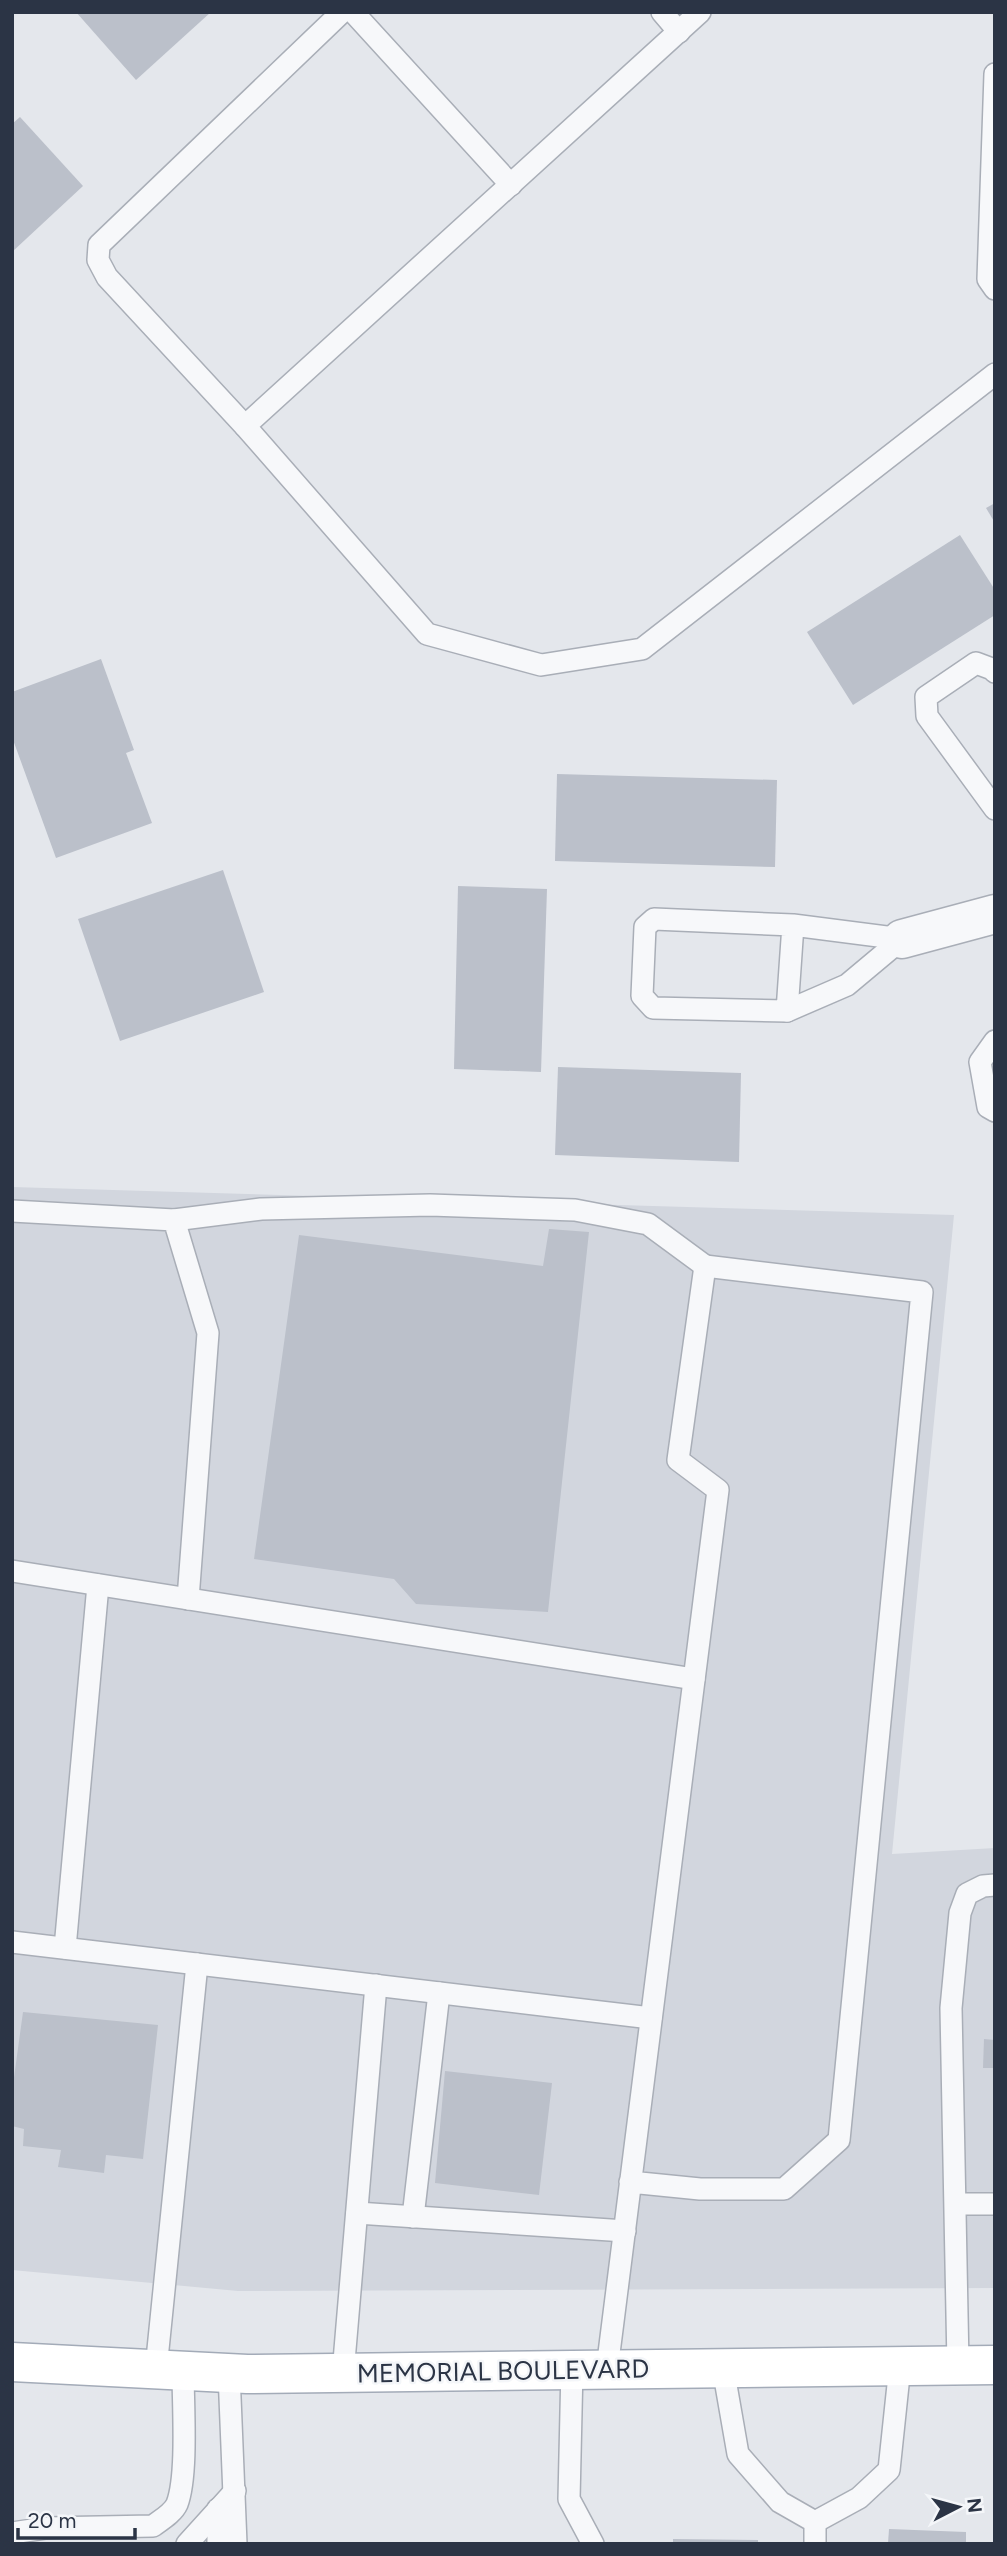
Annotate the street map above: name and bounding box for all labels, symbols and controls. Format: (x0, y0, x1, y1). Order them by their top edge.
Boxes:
street label: MEMORIAL BOULEVARD (357, 2352, 649, 2390)
north arrow (923, 2472, 993, 2542)
scale bar (18, 2496, 135, 2540)
text: N (962, 2497, 987, 2514)
text: 20 m (28, 2508, 76, 2533)

